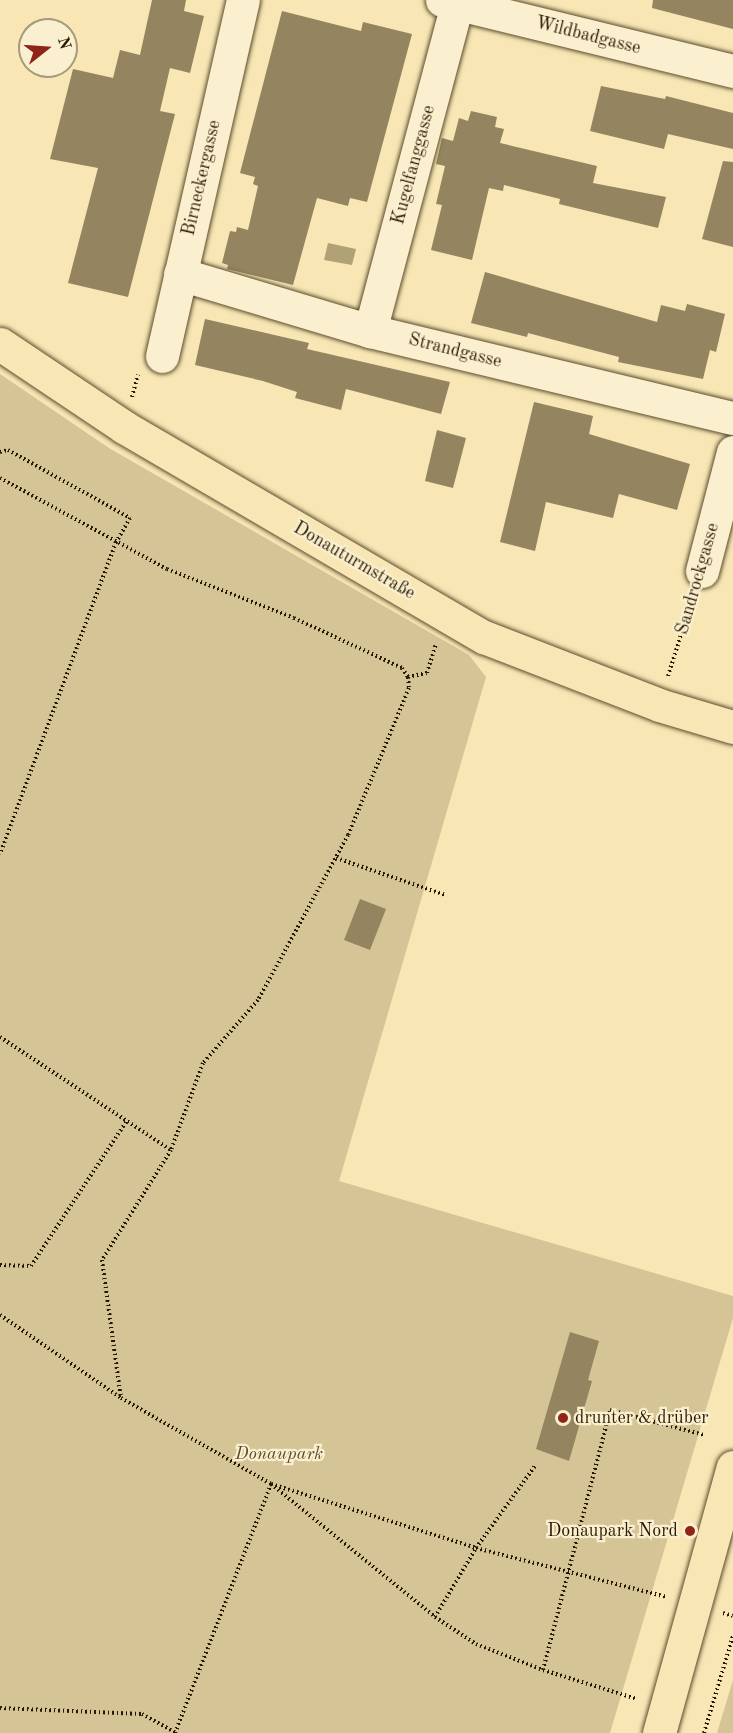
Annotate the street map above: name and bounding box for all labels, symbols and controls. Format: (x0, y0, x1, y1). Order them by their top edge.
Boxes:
street label: Wildbadgasse (533, 13, 643, 59)
north arrow (18, 18, 78, 78)
text: N (54, 35, 73, 52)
street label: Kugelfanggasse (388, 103, 440, 227)
street label: Birneckergasse (178, 118, 226, 238)
street label: Strandgasse (406, 329, 504, 373)
street label: Donauturmstraße (289, 517, 419, 605)
street label: Sandrockgasse (672, 521, 724, 637)
place label: drunter & drüber (575, 1407, 709, 1429)
marker: drunter & drüber (556, 1411, 570, 1425)
park label: Donaupark (235, 1443, 323, 1465)
place label: Donaupark Nord (547, 1520, 678, 1542)
marker: Donaupark Nord (683, 1524, 697, 1538)

